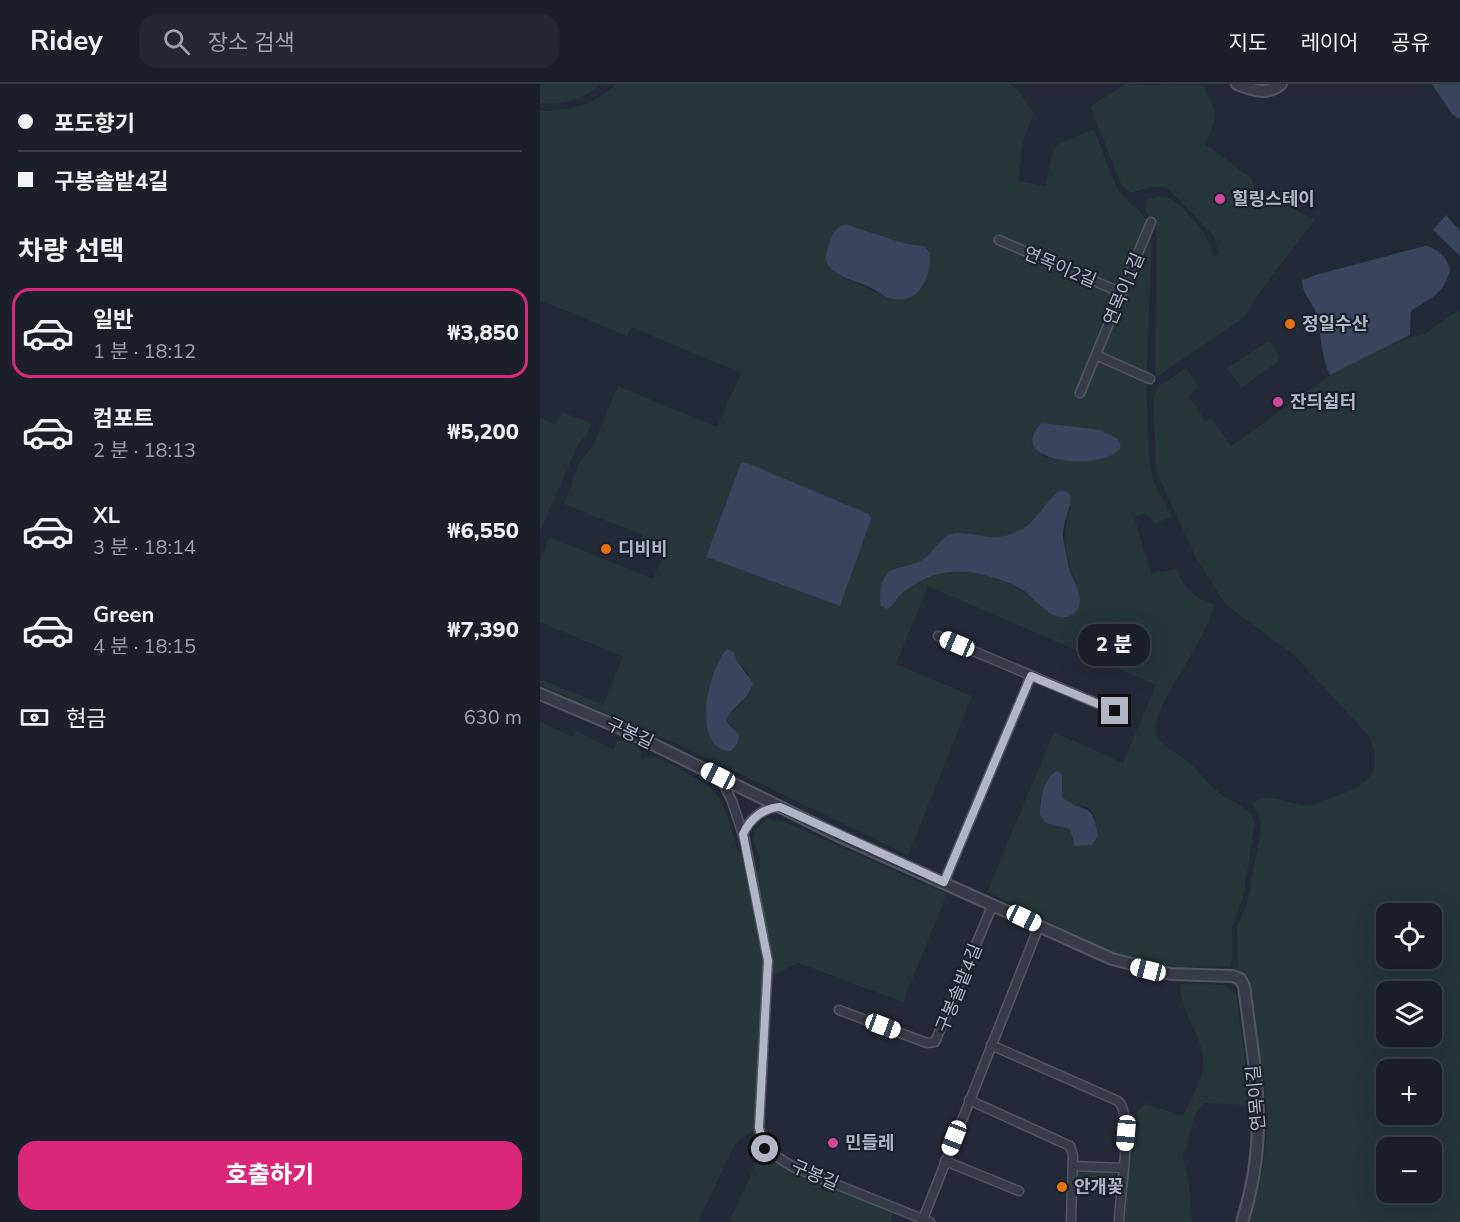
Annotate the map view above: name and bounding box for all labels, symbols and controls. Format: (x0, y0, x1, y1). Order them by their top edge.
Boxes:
search box (139, 14, 559, 68)
text: Ridey (30, 22, 103, 60)
icon: search (160, 25, 193, 58)
text: 장소 검색 (208, 28, 294, 58)
text: 지도 (1229, 29, 1267, 57)
text: 레이어 (1300, 29, 1358, 57)
text: 공유 (1391, 29, 1430, 57)
text: 포도향기 (54, 109, 135, 139)
text: 구봉솔밭4길 (54, 167, 168, 197)
place label: 힐링스테이 (1232, 187, 1315, 211)
marker: 힐링스테이 (1213, 192, 1227, 206)
text: 차량 선택 (18, 233, 125, 270)
street label: 연목이2길 (1020, 241, 1100, 293)
street label: 연목이1길 (1098, 249, 1150, 329)
text: 일반 (93, 305, 133, 335)
icon: car (21, 306, 75, 360)
place label: 정일수산 (1302, 312, 1369, 336)
marker: 정일수산 (1283, 317, 1297, 331)
text: ₩3,850 (447, 318, 519, 348)
text: 1 분 · 18:12 (93, 338, 196, 365)
place label: 잔듸쉼터 (1290, 390, 1356, 414)
marker: 잔듸쉼터 (1271, 395, 1285, 409)
text: 컴포트 (93, 404, 154, 434)
icon: car (21, 405, 75, 459)
text: ₩5,200 (447, 417, 519, 447)
text: 2 분 · 18:13 (93, 437, 196, 464)
text: XL (93, 501, 120, 531)
icon: car (21, 504, 75, 558)
text: ₩6,550 (447, 516, 519, 546)
text: 3 분 · 18:14 (93, 534, 196, 561)
place label: 디비비 (618, 537, 668, 561)
marker: 디비비 (599, 542, 613, 556)
text: Green (93, 600, 154, 630)
icon: car (21, 603, 75, 657)
text: ₩7,390 (447, 615, 519, 645)
callout: 2 분 (1079, 624, 1151, 666)
car (937, 629, 977, 659)
text: 2 분 (1096, 631, 1132, 658)
text: 4 분 · 18:15 (93, 633, 196, 660)
route end (1101, 697, 1128, 724)
icon: cash (18, 701, 51, 734)
text: 현금 (66, 704, 106, 734)
text: 630 m (464, 704, 522, 731)
street label: 구봉길 (602, 712, 658, 754)
car (698, 760, 738, 792)
car (1004, 902, 1044, 934)
map controls (1376, 903, 1442, 1203)
button: locate (1376, 903, 1442, 969)
street label: 구봉솔밭4길 (930, 940, 988, 1036)
car (1128, 957, 1168, 983)
button: layers (1376, 981, 1442, 1047)
car (863, 1011, 903, 1041)
button: + (1376, 1059, 1442, 1125)
street label: 연목이길 (1241, 1064, 1271, 1132)
car (1115, 1114, 1137, 1152)
car (939, 1118, 969, 1158)
place label: 민들레 (845, 1131, 895, 1155)
route start (751, 1135, 778, 1162)
marker: 민들레 (826, 1136, 840, 1150)
button: − (1376, 1137, 1442, 1203)
button: 호출하기 (18, 1141, 522, 1210)
street label: 구봉길 (787, 1154, 843, 1196)
place label: 안개꽃 (1074, 1175, 1124, 1199)
marker: 안개꽃 (1055, 1180, 1069, 1194)

